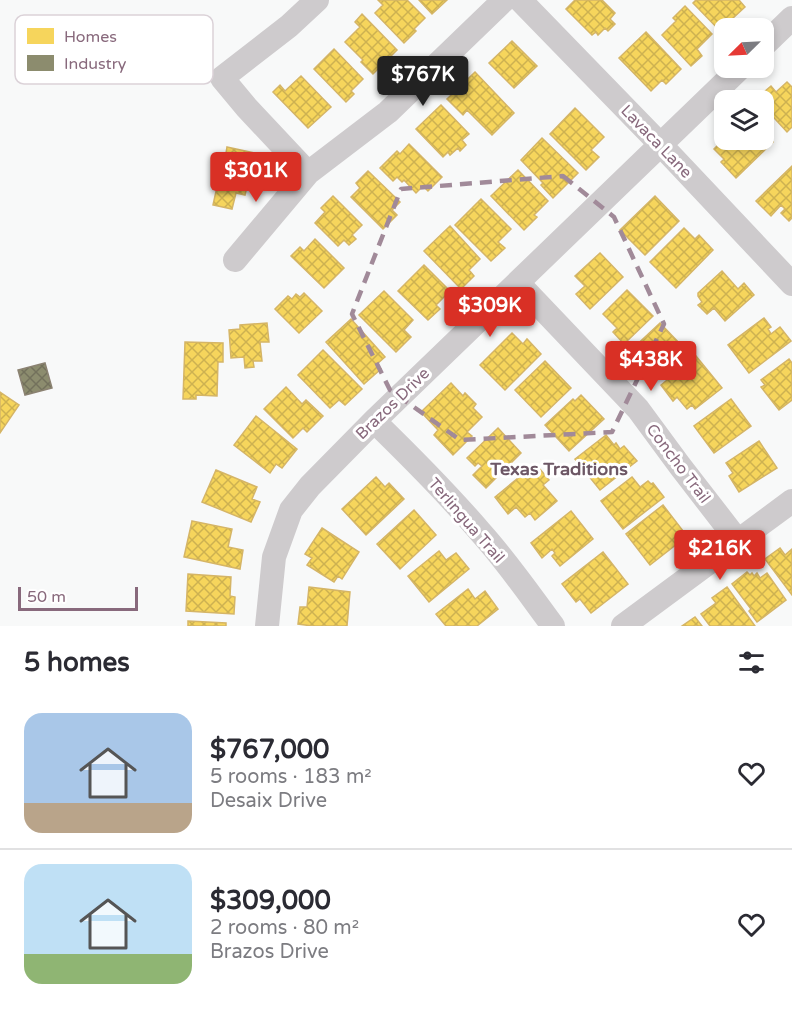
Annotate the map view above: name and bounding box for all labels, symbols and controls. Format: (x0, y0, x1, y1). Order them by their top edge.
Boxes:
legend (15, 15, 213, 84)
north arrow (714, 18, 774, 78)
map controls (714, 18, 774, 150)
text: Homes (64, 27, 117, 47)
text: Industry (64, 54, 127, 74)
pin: $767K (381, 56, 465, 107)
text: $767K (391, 63, 455, 87)
button: layers (714, 90, 774, 150)
street label: Lavaca Lane (616, 101, 696, 183)
pin: $301K (214, 152, 298, 203)
text: $301K (224, 159, 288, 183)
pin: $309K (448, 287, 532, 338)
text: $309K (458, 294, 522, 318)
pin: $438K (609, 341, 693, 392)
text: $438K (619, 348, 683, 372)
street label: Brazos Drive (352, 364, 434, 444)
street label: Concho Trail (642, 420, 715, 507)
district label: Texas Traditions (489, 458, 628, 480)
street label: Terlingua Trail (424, 474, 509, 567)
pin: $216K (678, 530, 762, 581)
text: $216K (688, 537, 752, 561)
scale bar (18, 584, 138, 612)
text: 50 m (27, 587, 66, 607)
icon: filters (735, 646, 768, 679)
text: 5 homes (24, 647, 130, 678)
text: $767,000 (210, 734, 329, 765)
icon: home (72, 737, 144, 809)
icon: heart (735, 757, 768, 790)
text: 5 rooms · 183 m² (210, 765, 372, 789)
text: Desaix Drive (210, 789, 327, 813)
text: $309,000 (210, 885, 331, 916)
icon: home (72, 888, 144, 960)
icon: heart (735, 908, 768, 941)
text: 2 rooms · 80 m² (210, 916, 359, 940)
text: Brazos Drive (210, 940, 329, 964)

